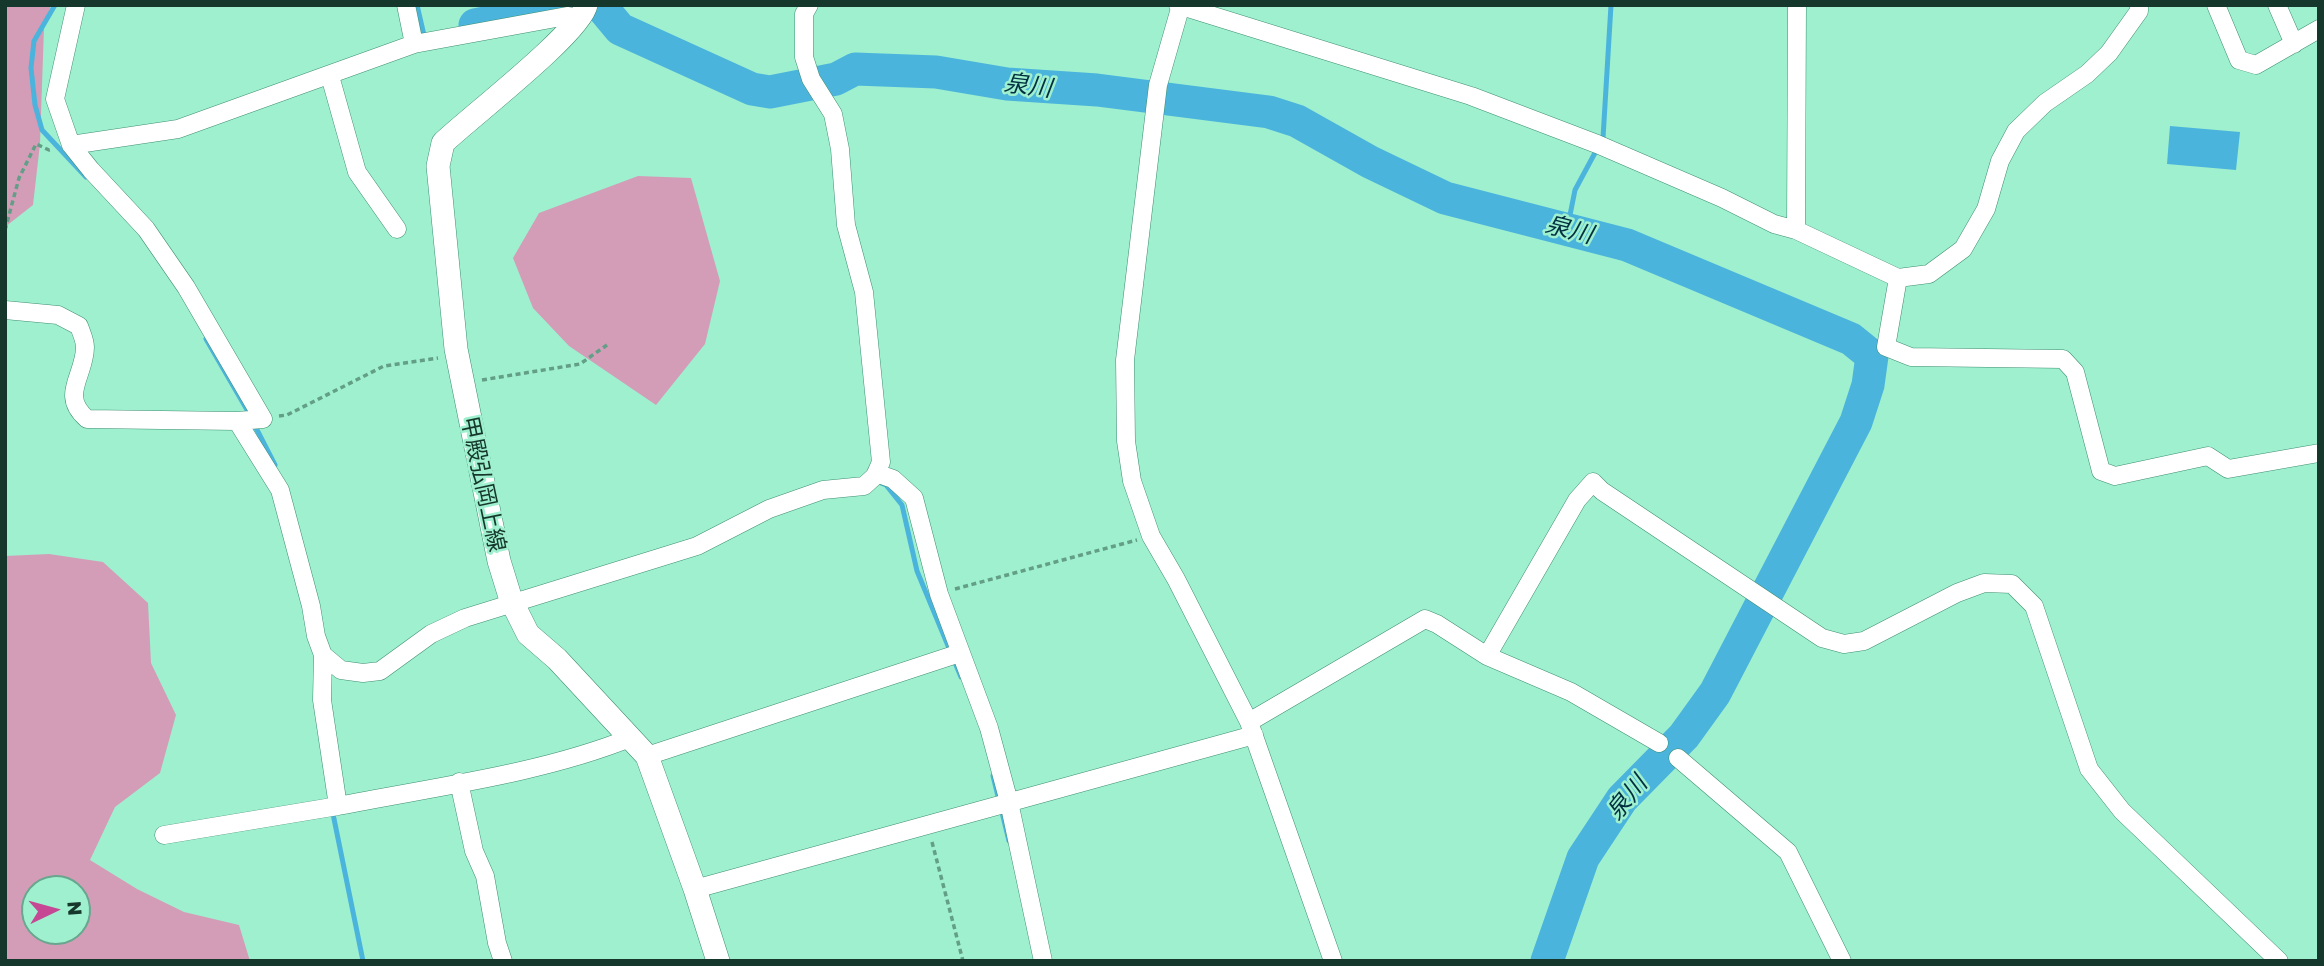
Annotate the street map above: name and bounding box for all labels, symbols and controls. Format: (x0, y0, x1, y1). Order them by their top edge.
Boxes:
water label: 泉川 (1002, 69, 1054, 103)
water label: 泉川 (1542, 210, 1596, 250)
street label: 甲殿弘岡上線 (455, 414, 511, 554)
water label: 泉川 (1601, 770, 1653, 826)
north arrow (21, 875, 91, 945)
text: N (63, 900, 88, 916)

